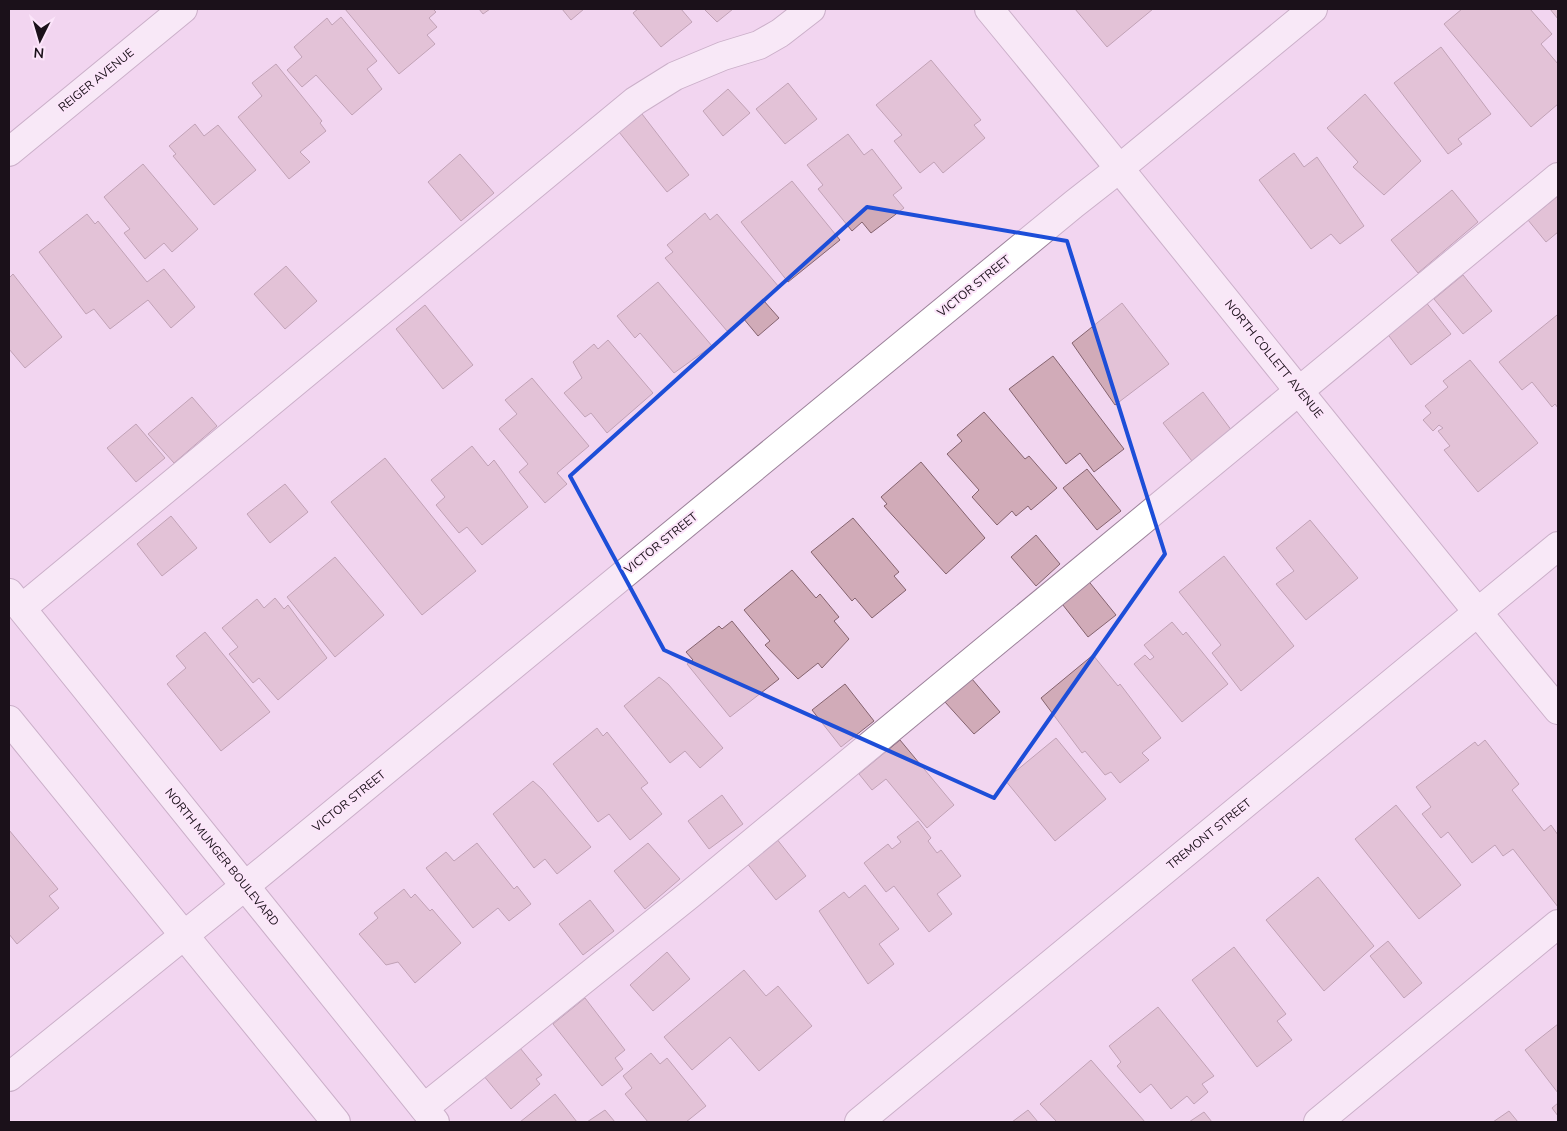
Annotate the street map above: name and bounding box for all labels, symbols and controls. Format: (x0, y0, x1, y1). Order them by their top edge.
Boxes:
north arrow (15, 15, 65, 65)
text: N (33, 43, 45, 62)
street label: REIGER AVENUE (55, 45, 137, 115)
street label: VICTOR STREET (933, 251, 1015, 321)
street label: NORTH COLLETT AVENUE (1221, 297, 1327, 421)
street label: VICTOR STREET (620, 508, 702, 578)
street label: VICTOR STREET (308, 766, 390, 836)
street label: NORTH MUNGER BOULEVARD (161, 785, 283, 929)
street label: TREMONT STREET (1163, 794, 1255, 873)

